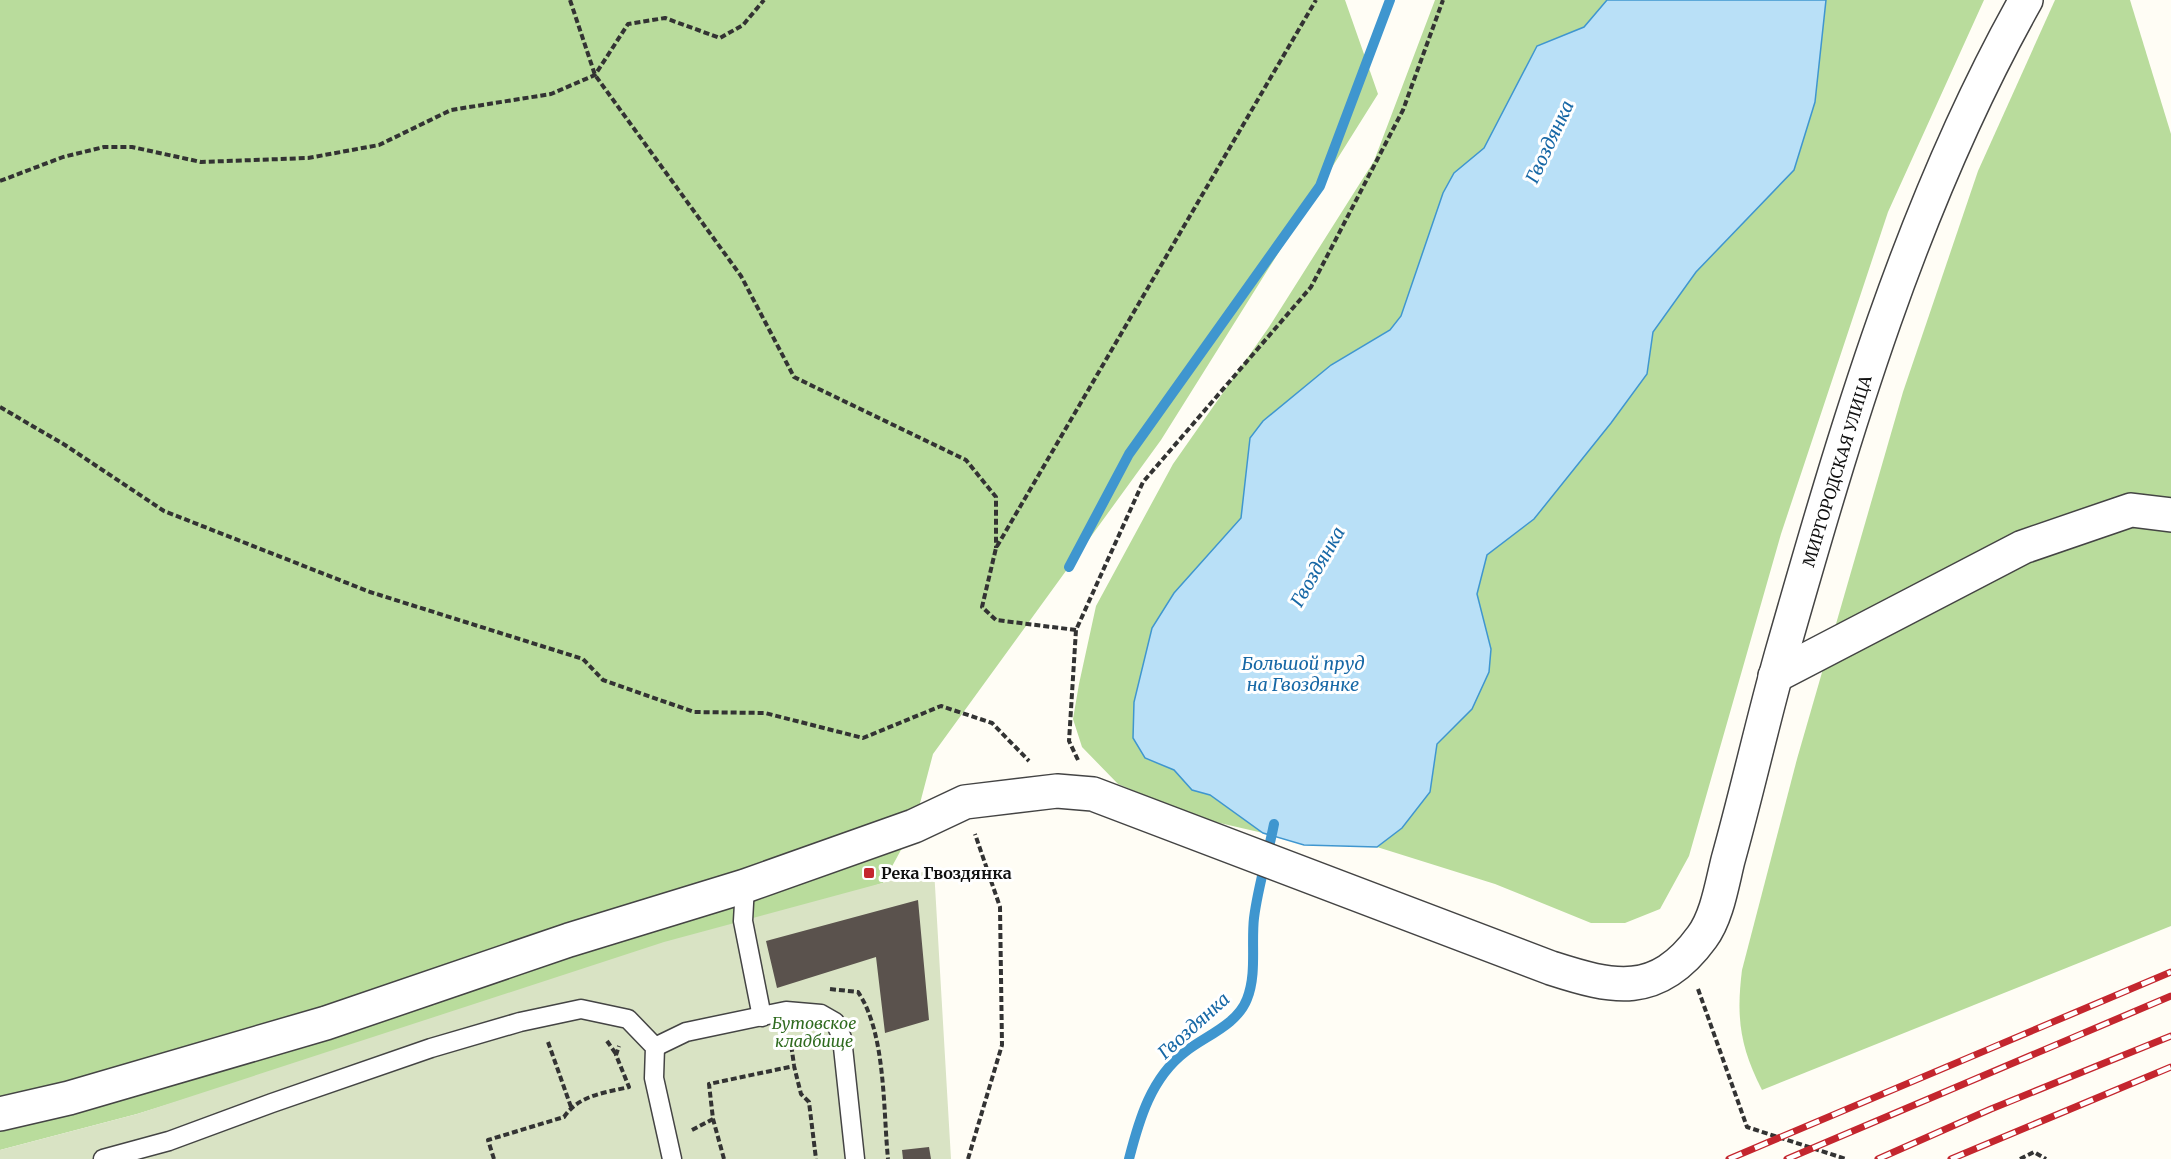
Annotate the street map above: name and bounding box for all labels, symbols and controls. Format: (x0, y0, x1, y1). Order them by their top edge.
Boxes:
water label: Гвоздянка (1520, 97, 1579, 187)
street label: МИРГОРОДСКАЯ УЛИЦА (1798, 372, 1876, 569)
water label: Гвоздянка (1285, 523, 1350, 611)
water label: Большой пруд на Гвоздянке (1242, 652, 1364, 696)
place label: Река Гвоздянка (881, 863, 1012, 883)
marker: Река Гвоздянка (862, 866, 876, 880)
water label: Гвоздянка (1153, 987, 1234, 1064)
park label: Бутовское кладбище (772, 1013, 856, 1051)

